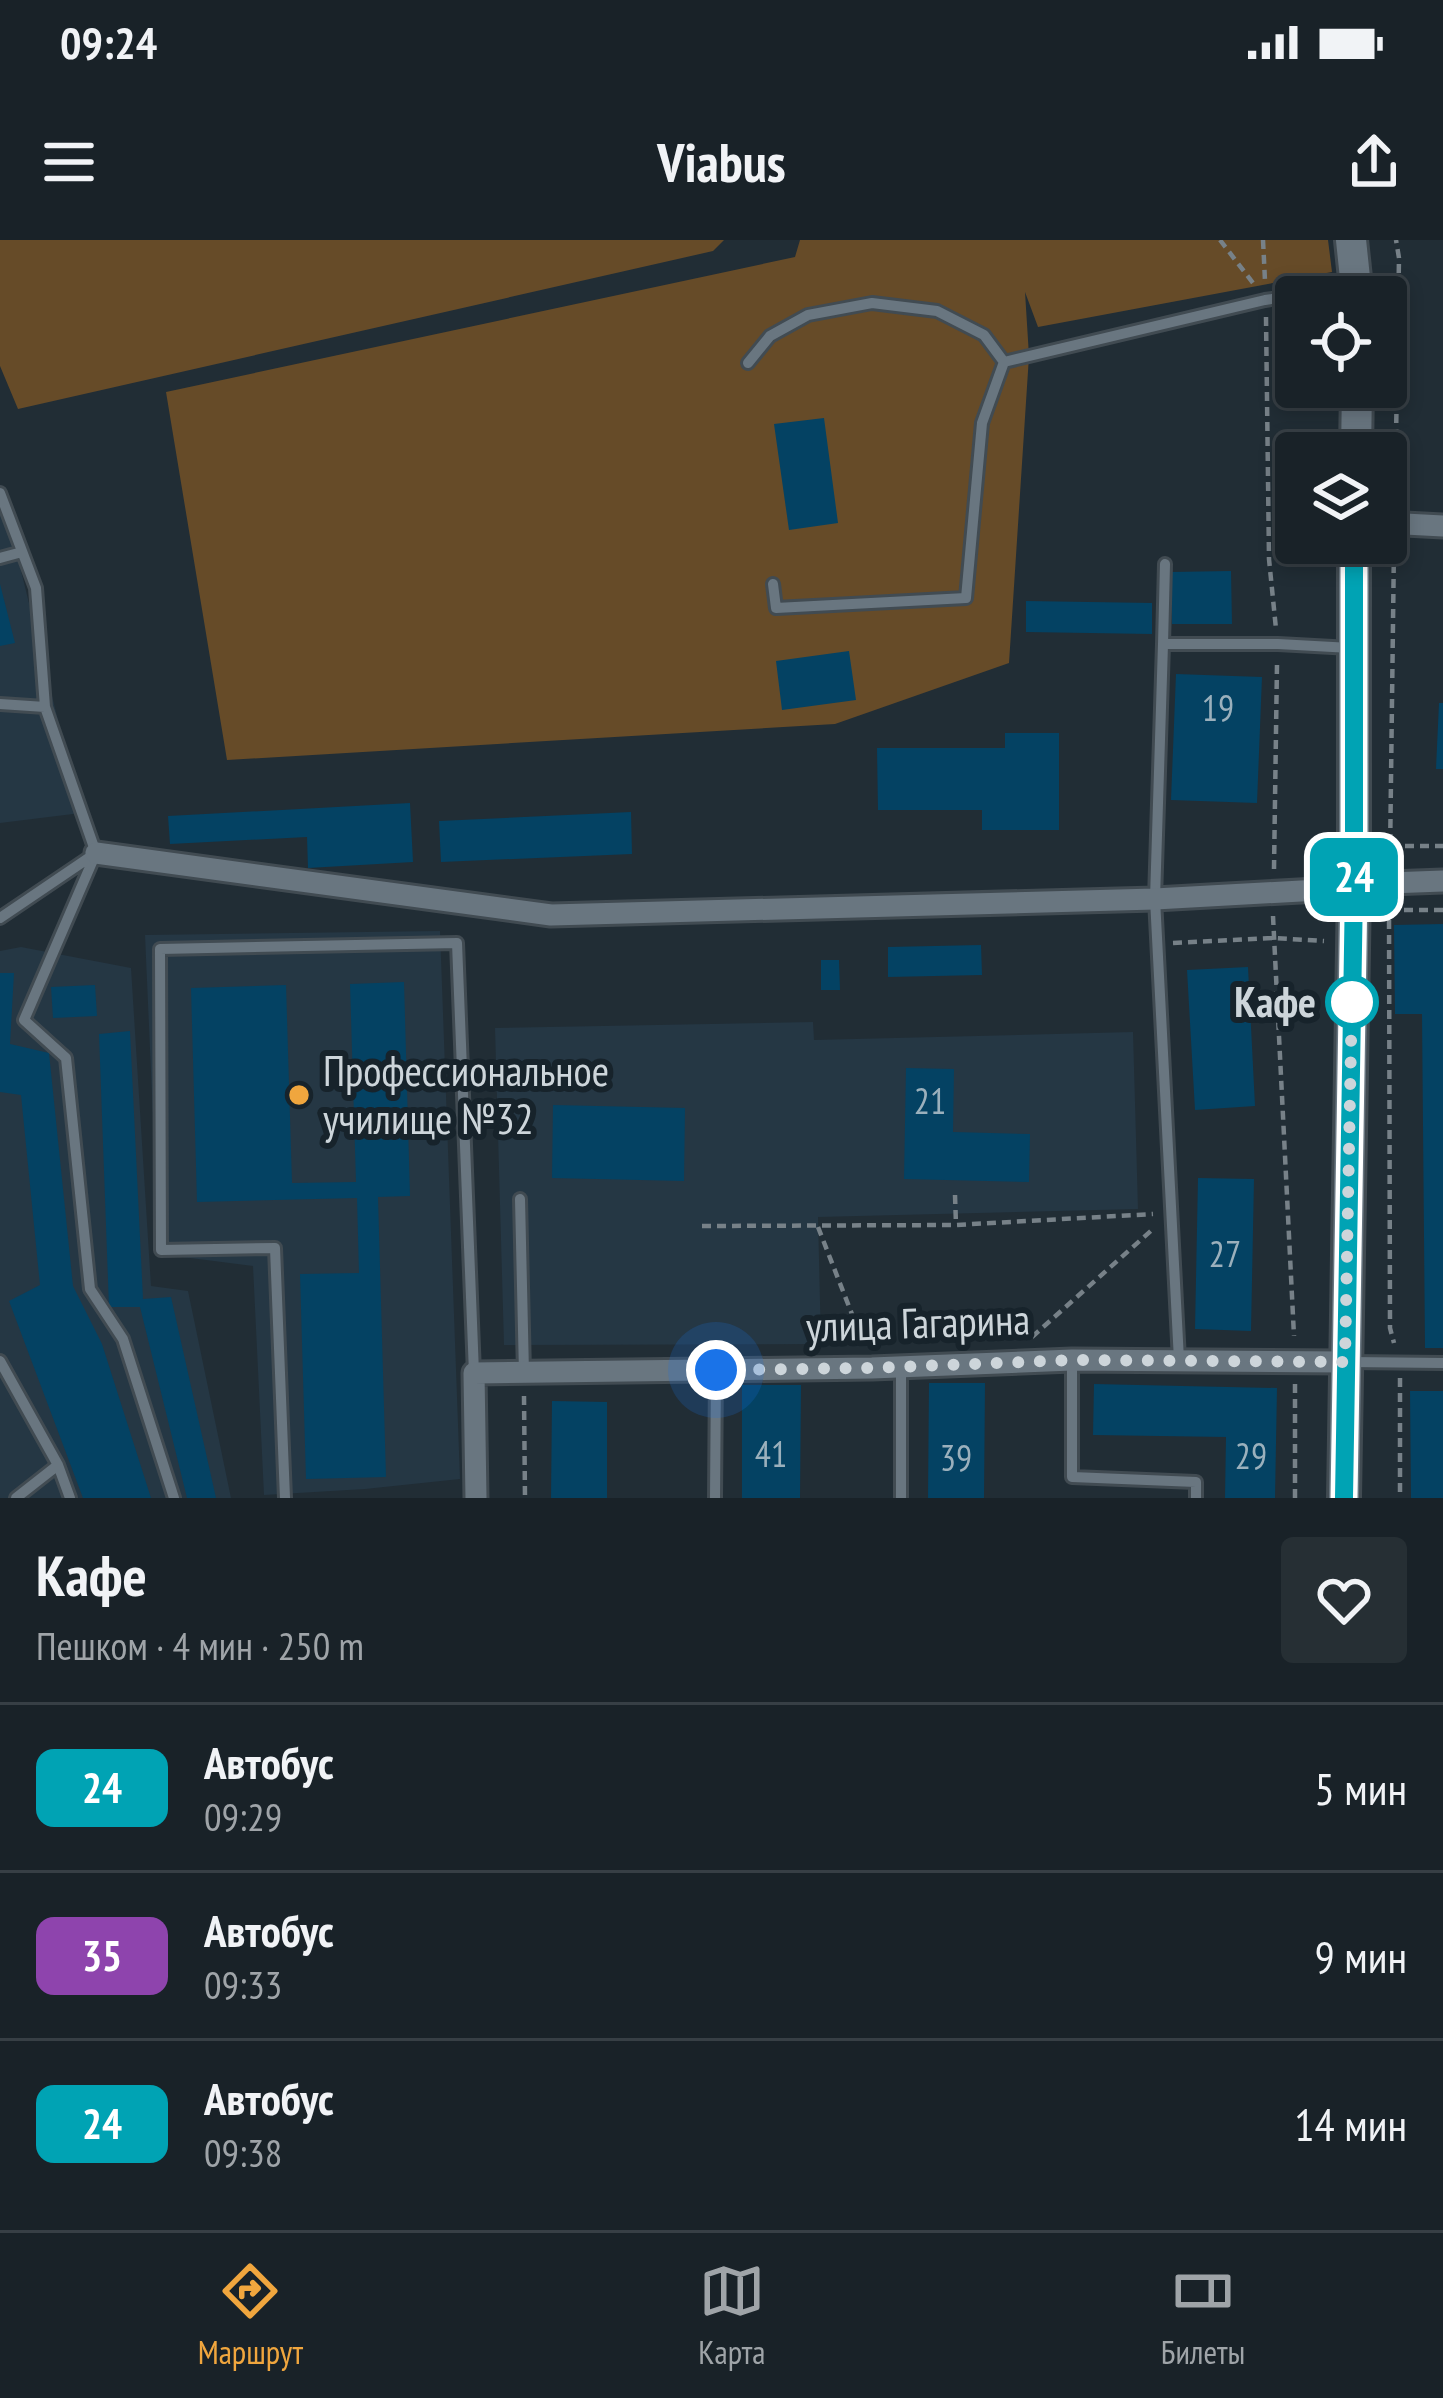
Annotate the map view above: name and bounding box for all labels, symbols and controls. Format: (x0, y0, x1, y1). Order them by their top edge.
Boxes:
text: 09:24 (60, 13, 157, 71)
text: Viabus (657, 127, 786, 197)
icon: menu (36, 129, 102, 195)
icon: share (1341, 129, 1407, 195)
map controls (1275, 276, 1407, 564)
button: locate (1275, 276, 1407, 408)
button: layers (1275, 432, 1407, 564)
house number: 19 (1202, 684, 1234, 731)
line badge: 24 (1300, 838, 1408, 916)
text: 24 (1334, 849, 1374, 904)
place label: Кафе (1234, 974, 1316, 1029)
marker: Кафе (1327, 977, 1377, 1027)
place label: Профессиональное училище №32 (323, 1043, 609, 1146)
house number: 21 (914, 1077, 946, 1124)
marker: Профессиональное училище №32 (286, 1082, 312, 1108)
house number: 27 (1209, 1230, 1241, 1277)
street label: улица Гагарина (805, 1291, 1031, 1354)
your location (686, 1340, 746, 1400)
house number: 41 (755, 1430, 787, 1477)
house number: 29 (1235, 1432, 1267, 1479)
house number: 39 (940, 1434, 972, 1481)
button: heart (1281, 1537, 1407, 1663)
text: Кафе (36, 1538, 147, 1612)
text: Пешком · 4 мин · 250 m (36, 1620, 364, 1671)
text: Автобус (204, 1733, 334, 1791)
text: 5 мин (1314, 1759, 1407, 1817)
text: 24 (82, 1760, 122, 1815)
text: 09:29 (204, 1791, 282, 1842)
text: Автобус (204, 1901, 334, 1959)
text: 9 мин (1314, 1927, 1407, 1985)
text: 35 (82, 1928, 122, 1983)
text: 09:33 (204, 1959, 282, 2010)
text: Автобус (204, 2069, 334, 2127)
text: 14 мин (1294, 2095, 1407, 2153)
text: 24 (82, 2096, 122, 2151)
text: 09:38 (204, 2127, 282, 2178)
tab: Маршрут (198, 2258, 303, 2373)
tab: Карта (698, 2258, 766, 2373)
tab: Билеты (1161, 2258, 1245, 2373)

